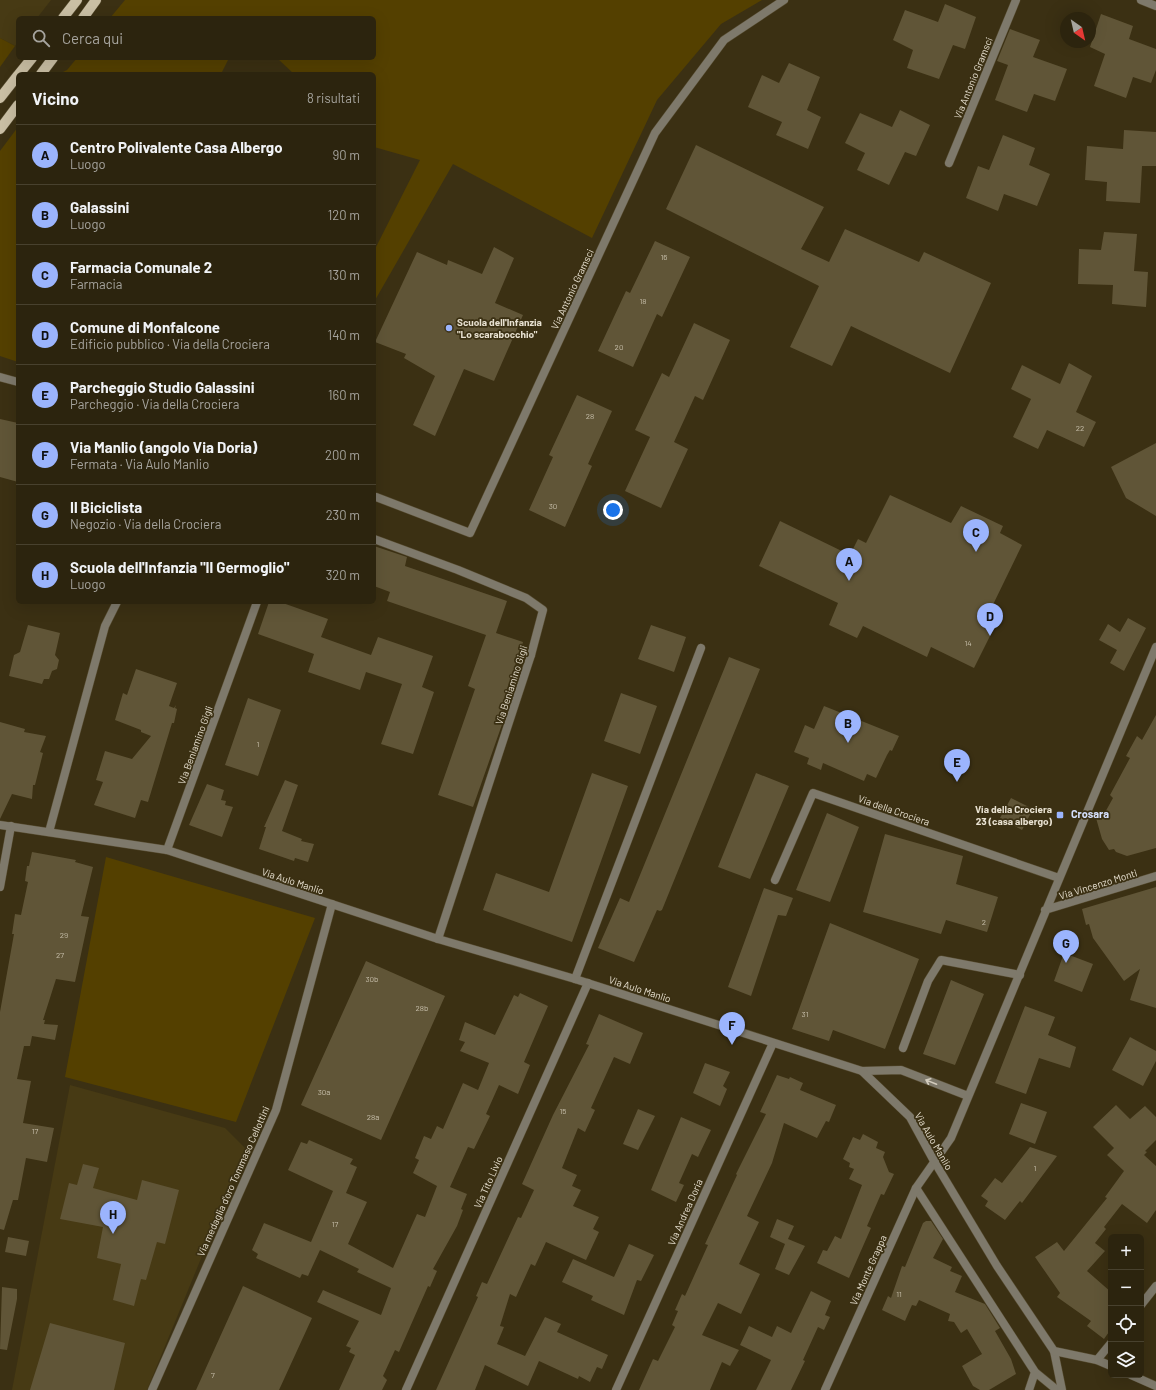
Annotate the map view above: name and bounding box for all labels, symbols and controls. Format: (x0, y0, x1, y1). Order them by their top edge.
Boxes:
north arrow (1060, 12, 1096, 48)
search box (16, 16, 376, 60)
icon: search (30, 27, 52, 49)
text: Cerca qui (62, 29, 123, 47)
street label: Via Antonio Gramsci (951, 35, 995, 121)
text: Vicino (32, 88, 79, 108)
text: 8 risultati (307, 90, 360, 106)
text: Centro Polivalente Casa Albergo (70, 138, 283, 156)
text: A (41, 147, 49, 163)
text: 90 m (333, 147, 360, 163)
text: Luogo (70, 156, 105, 172)
text: Galassini (70, 198, 129, 216)
text: B (41, 207, 49, 223)
text: 120 m (328, 207, 360, 223)
text: Luogo (70, 216, 105, 232)
street label: Via Antonio Gramsci (548, 247, 596, 331)
house number: 16 (661, 252, 667, 262)
text: Farmacia Comunale 2 (70, 258, 212, 276)
text: C (41, 267, 49, 283)
text: 130 m (328, 267, 360, 283)
text: Farmacia (70, 276, 122, 292)
house number: 18 (640, 296, 646, 306)
place label: Scuola dell'Infanzia "Lo scarabocchio" (457, 316, 542, 340)
text: Comune di Monfalcone (70, 318, 220, 336)
marker: Scuola dell'Infanzia "Lo scarabocchio" (444, 323, 454, 333)
text: D (41, 327, 49, 343)
text: 140 m (328, 327, 360, 343)
text: Edificio pubblico · Via della Crociera (70, 336, 270, 352)
house number: 20 (615, 342, 623, 352)
text: Parcheggio Studio Galassini (70, 378, 255, 396)
text: E (41, 387, 49, 403)
text: 160 m (328, 387, 360, 403)
text: Parcheggio · Via della Crociera (70, 396, 239, 412)
house number: 28 (586, 411, 594, 421)
house number: 22 (1076, 423, 1084, 433)
text: Via Manlio (angolo Via Doria) (70, 438, 257, 456)
text: F (41, 447, 49, 463)
text: 200 m (325, 447, 360, 463)
text: Fermata · Via Aulo Manlio (70, 456, 209, 472)
text: Il Biciclista (70, 498, 142, 516)
your location (603, 500, 623, 520)
house number: 30 (549, 501, 557, 511)
text: G (41, 507, 49, 523)
text: 230 m (326, 507, 360, 523)
text: Negozio · Via della Crociera (70, 516, 221, 532)
pin: C (963, 519, 989, 552)
pin: A (836, 548, 862, 581)
text: Scuola dell'Infanzia "Il Germoglio" (70, 558, 289, 576)
text: H (41, 567, 49, 583)
text: 320 m (326, 567, 360, 583)
text: Luogo (70, 576, 105, 592)
pin: D (977, 603, 1003, 636)
house number: 14 (964, 638, 972, 648)
street label: Via Beniamino Gigli (493, 644, 529, 726)
street label: Via Beniamino Gigli (175, 704, 215, 786)
pin: B (835, 710, 861, 743)
house number: 1 (257, 739, 260, 749)
pin: E (944, 749, 970, 782)
street label: Via della Crociera (857, 792, 931, 828)
place label: Via della Crociera 23 (casa albergo) (975, 803, 1053, 827)
district label: Crosara (1071, 807, 1109, 820)
marker: Via della Crociera 23 (casa albergo) (1055, 810, 1065, 820)
street label: Via Aulo Manlio (260, 865, 326, 897)
street label: Via Vincenzo Monti (1057, 866, 1139, 902)
house number: 2 (982, 917, 986, 927)
house number: 29 (60, 930, 68, 940)
pin: G (1053, 930, 1079, 963)
house number: 27 (56, 950, 64, 960)
street label: Via Aulo Manlio (607, 973, 673, 1005)
house number: 30b (365, 974, 379, 984)
house number: 28b (416, 1003, 428, 1013)
house number: 31 (802, 1009, 809, 1019)
pin: F (719, 1012, 745, 1045)
one-way arrow (926, 1077, 938, 1085)
house number: 30a (318, 1087, 330, 1097)
street label: Via medaglia d'oro Tommaso Cellottini (194, 1104, 272, 1258)
house number: 15 (560, 1106, 566, 1116)
street label: Via Aulo Manlio (913, 1110, 955, 1172)
house number: 28a (367, 1112, 379, 1122)
house number: 17 (32, 1126, 39, 1136)
street label: Via Tito Livio (471, 1154, 505, 1210)
house number: 1 (1034, 1163, 1037, 1173)
street label: Via Andrea Doria (665, 1177, 705, 1247)
pin: H (100, 1201, 126, 1234)
house number: 17 (332, 1219, 339, 1229)
street label: Via Monte Grappa (847, 1233, 889, 1307)
map controls (1108, 1234, 1144, 1378)
button: + (1108, 1234, 1144, 1270)
button: − (1108, 1270, 1144, 1306)
house number: 11 (896, 1289, 902, 1299)
button: locate (1108, 1306, 1144, 1342)
button: layers (1108, 1342, 1144, 1378)
house number: 7 (211, 1370, 215, 1380)

